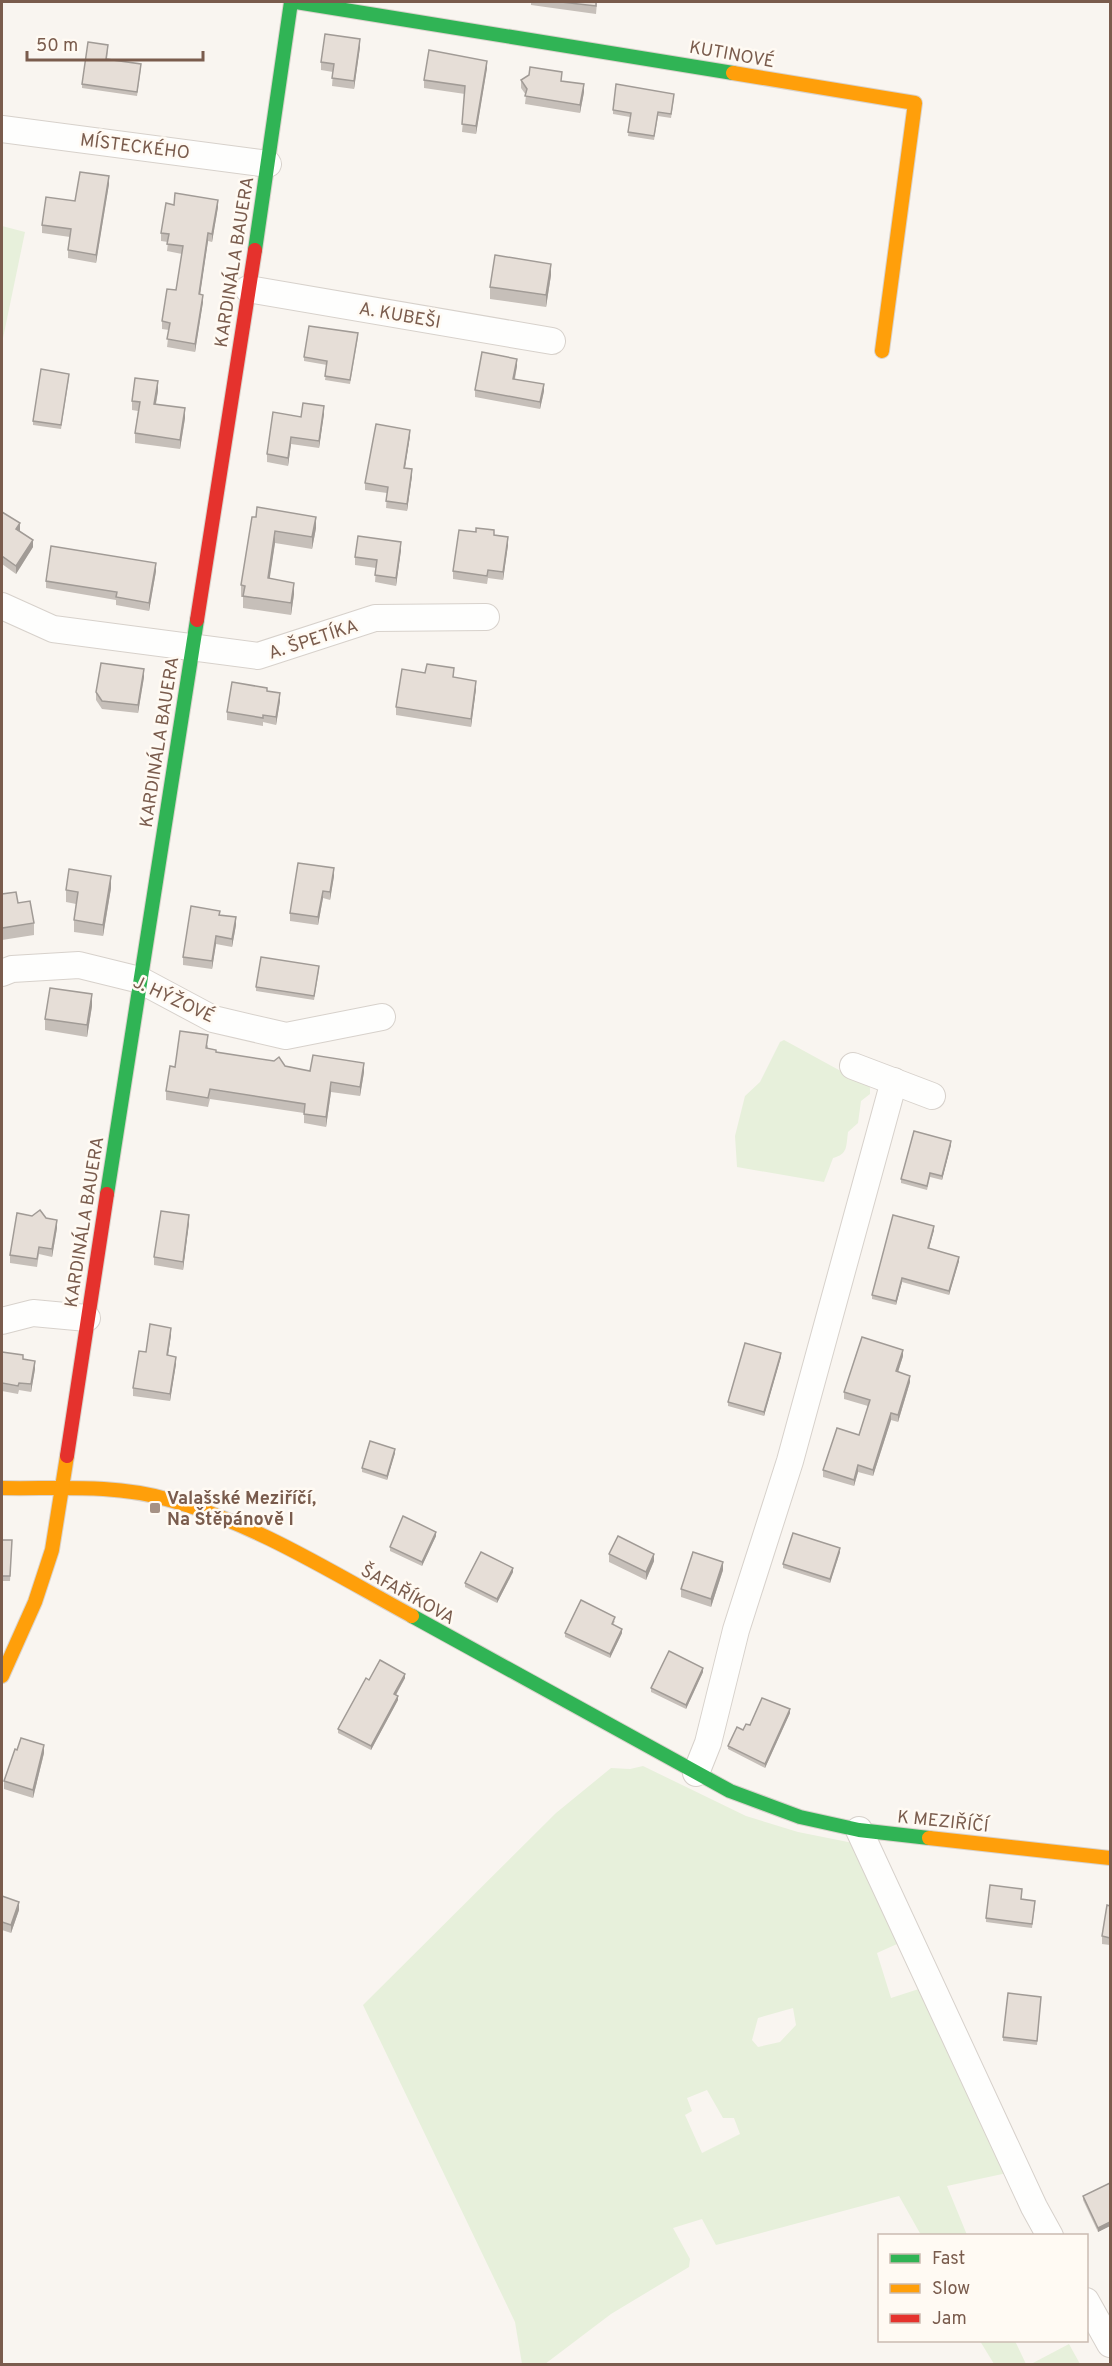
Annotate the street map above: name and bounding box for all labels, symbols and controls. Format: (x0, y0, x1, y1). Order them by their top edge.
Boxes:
scale bar (27, 24, 202, 62)
text: 50 m (36, 35, 78, 58)
street label: KUTINOVÉ (687, 35, 777, 74)
street label: MÍSTECKÉHO (79, 127, 191, 166)
street label: KARDINÁLA BAUERA (209, 175, 260, 349)
street label: A. KUBEŠI (357, 296, 443, 335)
street label: A. ŠPETÍKA (265, 613, 361, 666)
street label: KARDINÁLA BAUERA (134, 655, 185, 829)
street label: J. HÝŽOVÉ (129, 970, 219, 1029)
street label: KARDINÁLA BAUERA (59, 1135, 110, 1309)
place label: Valašské Meziříčí, Na Štěpánově I (167, 1488, 316, 1532)
marker: Valašské Meziříčí, Na Štěpánově I (148, 1501, 162, 1515)
street label: ŠAFAŘÍKOVA (356, 1558, 459, 1631)
street label: K MEZIŘÍČÍ (896, 1804, 992, 1839)
legend (878, 2234, 1088, 2342)
text: Fast (932, 2248, 965, 2271)
text: Slow (932, 2278, 970, 2301)
text: Jam (932, 2308, 967, 2331)

